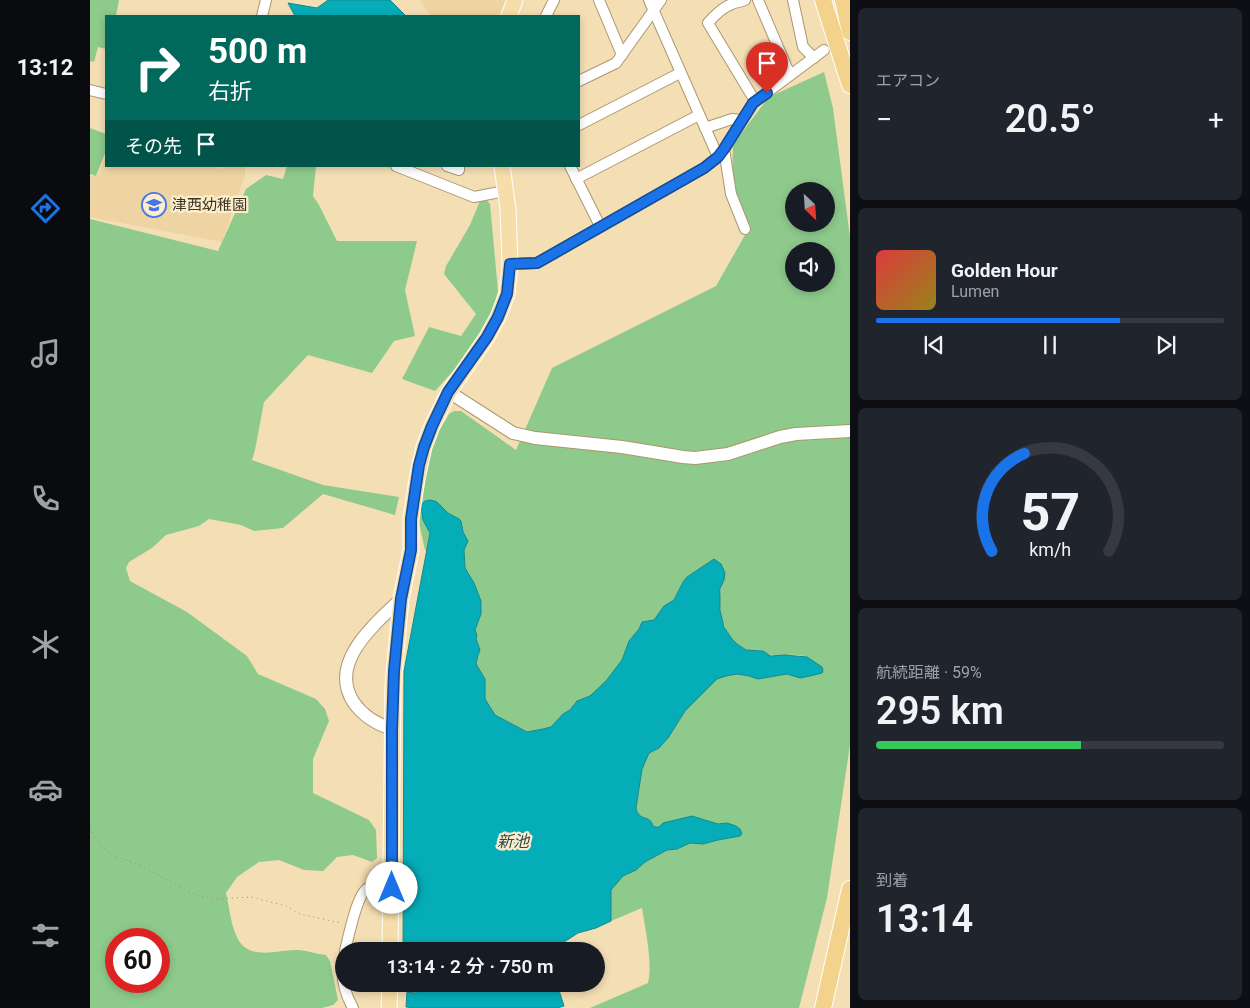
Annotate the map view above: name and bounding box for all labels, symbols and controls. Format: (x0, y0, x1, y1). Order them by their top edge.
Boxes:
text: 500 m (208, 31, 307, 72)
icon: right (125, 35, 190, 100)
pin (746, 42, 788, 93)
icon: arrive (753, 49, 781, 77)
text: 13:12 (17, 55, 73, 80)
text: エアコン (876, 71, 940, 90)
text: 右折 (208, 79, 252, 104)
text: 20.5° (1005, 97, 1095, 141)
text: − (876, 103, 892, 136)
text: + (1208, 103, 1224, 136)
icon: arrive (192, 130, 220, 158)
text: その先 (125, 135, 182, 158)
north arrow (785, 182, 835, 232)
map controls (785, 182, 835, 292)
icon: directions (28, 191, 63, 226)
school or university icon: 津西幼稚園 (141, 192, 167, 218)
place label: 津西幼稚園 (172, 196, 247, 214)
button: sound (785, 242, 835, 292)
text: Golden Hour (951, 259, 1058, 282)
text: Lumen (951, 282, 999, 301)
icon: previous (920, 331, 948, 359)
icon: pause (1036, 331, 1064, 359)
icon: next (1152, 331, 1180, 359)
icon: music (28, 336, 63, 371)
icon: phone (28, 481, 63, 516)
text: 57 (1020, 482, 1080, 543)
text: km/h (1029, 539, 1071, 560)
icon: climate (28, 627, 63, 662)
text: 航続距離 · 59% (876, 663, 982, 682)
text: 295 km (876, 689, 1004, 733)
icon: car (28, 772, 63, 807)
water label: 新池 (497, 832, 531, 851)
position arrow (365, 861, 417, 913)
text: 到着 (876, 871, 908, 890)
text: 13:14 (876, 897, 973, 941)
icon: filters (28, 918, 63, 953)
speed limit sign: 60 (105, 928, 170, 993)
text: 13:14 · 2 分 · 750 m (387, 955, 553, 978)

